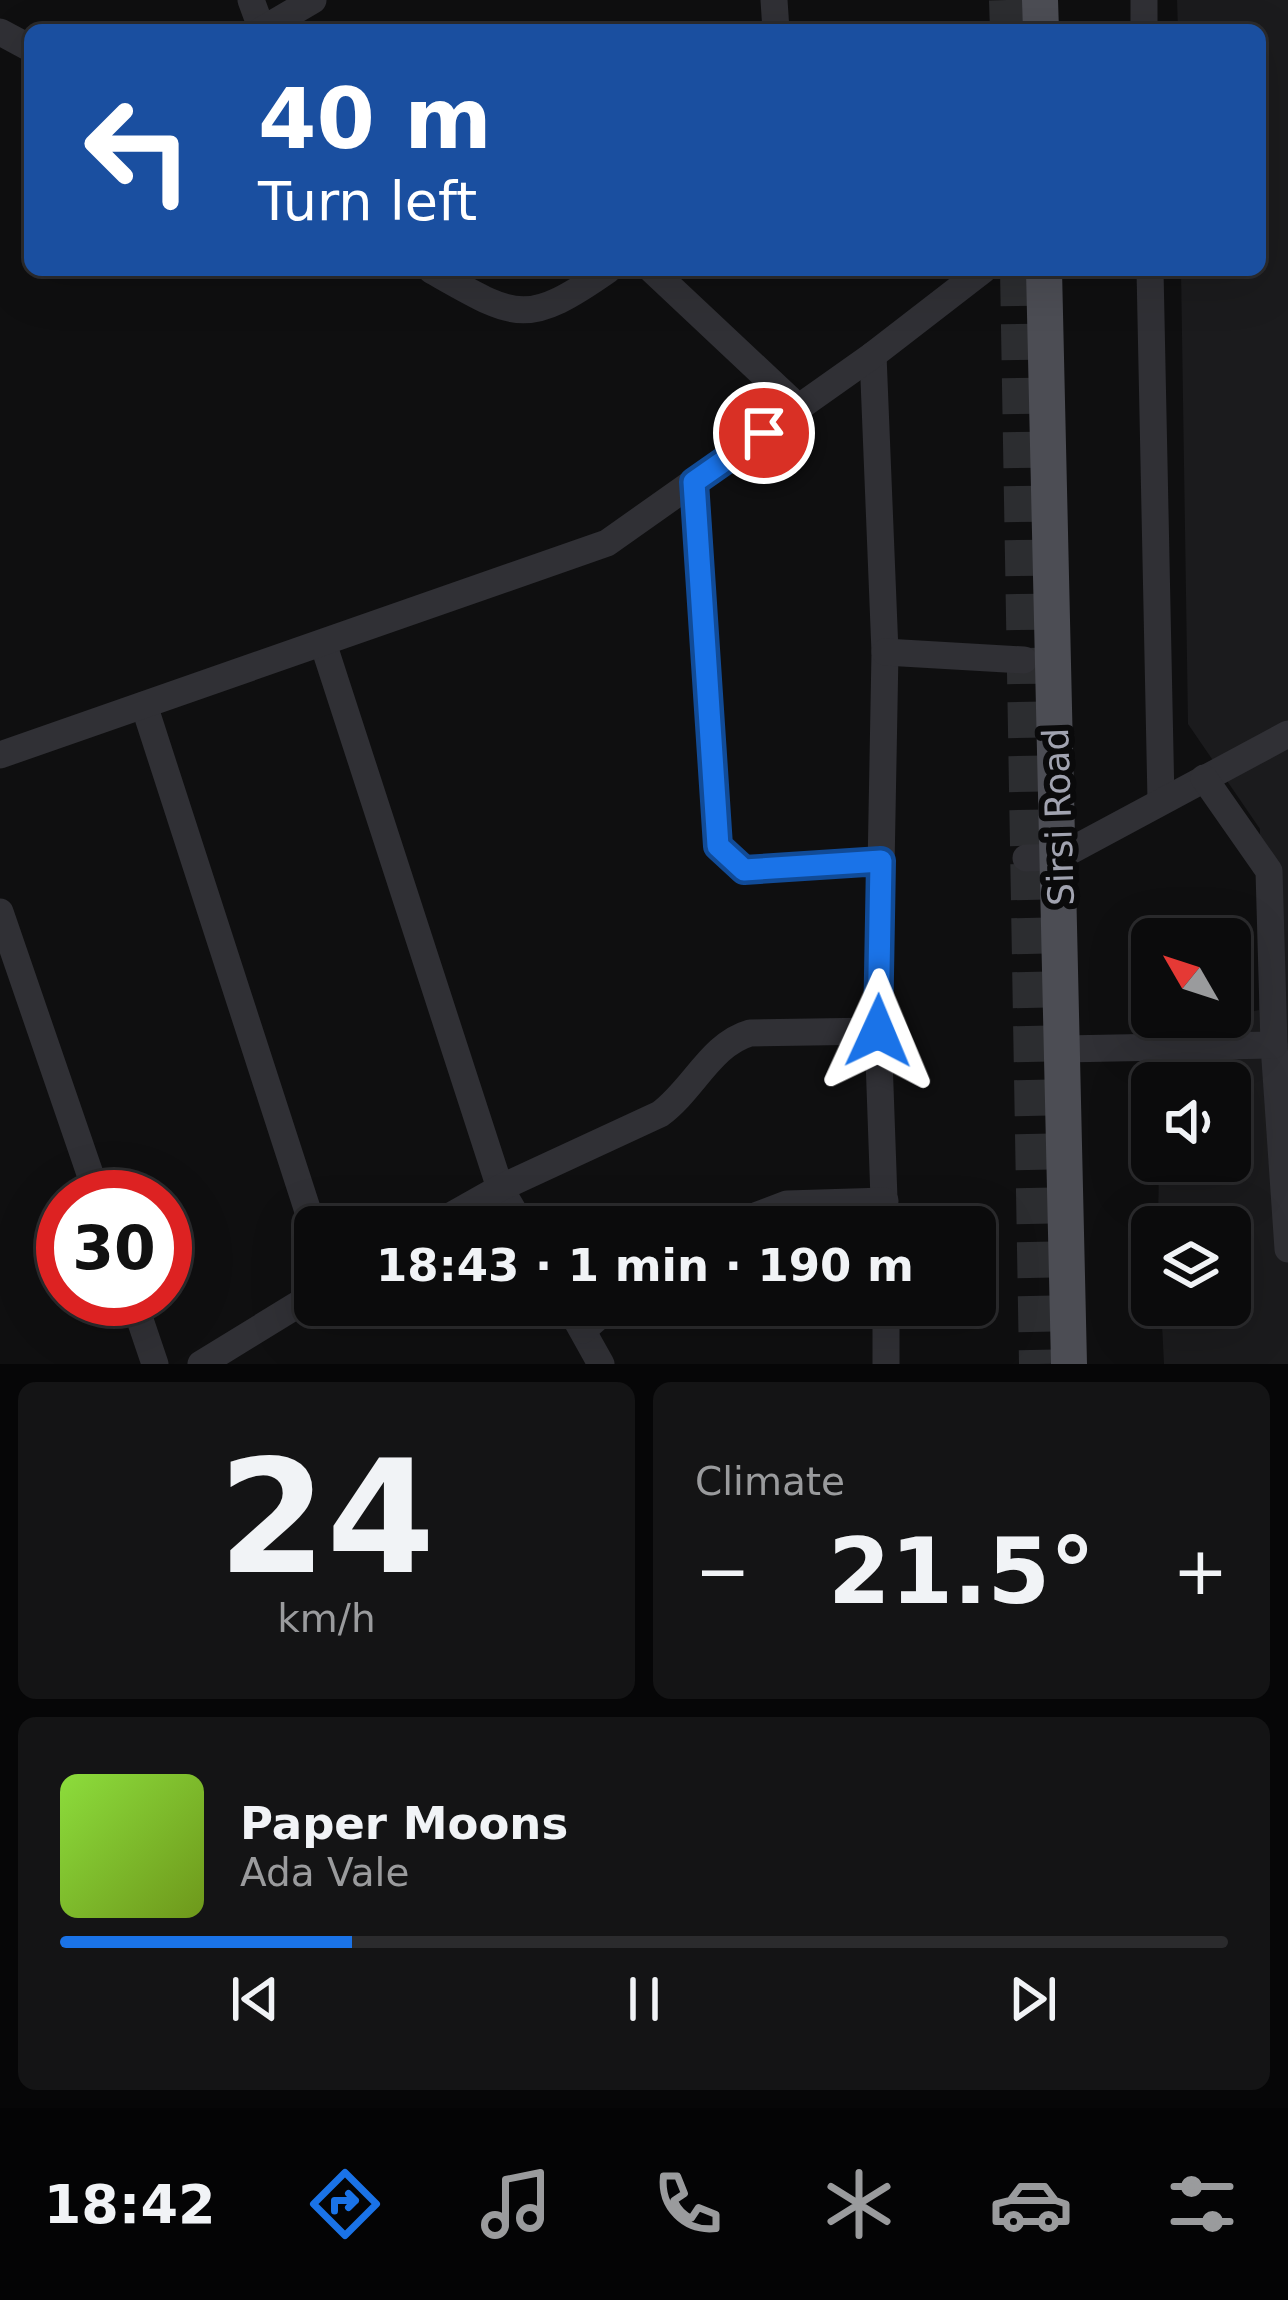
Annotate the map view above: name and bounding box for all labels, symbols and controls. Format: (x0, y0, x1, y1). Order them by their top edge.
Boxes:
text: 40 m (258, 70, 492, 168)
icon: left (60, 72, 216, 228)
text: Turn left (258, 170, 477, 233)
pin (713, 382, 815, 484)
icon: arrive (731, 400, 797, 466)
street label: Sirsi Road (1035, 727, 1082, 907)
north arrow (1131, 918, 1251, 1038)
map controls (1131, 918, 1251, 1326)
position arrow (815, 968, 941, 1094)
button: sound (1131, 1062, 1251, 1182)
speed limit sign: 30 (36, 1170, 192, 1326)
button: layers (1131, 1206, 1251, 1326)
text: 18:43 · 1 min · 190 m (376, 1239, 914, 1292)
text: 24 (218, 1427, 435, 1609)
text: Climate (695, 1459, 845, 1504)
text: 21.5° (828, 1519, 1095, 1624)
text: − (695, 1533, 750, 1610)
text: + (1173, 1533, 1228, 1610)
text: km/h (277, 1596, 376, 1641)
text: Paper Moons (240, 1797, 568, 1850)
text: Ada Vale (240, 1850, 409, 1895)
icon: previous (222, 1966, 288, 2032)
icon: pause (611, 1966, 677, 2032)
icon: next (1000, 1966, 1066, 2032)
icon: directions (303, 2162, 387, 2246)
icon: music (474, 2162, 558, 2246)
icon: phone (646, 2162, 730, 2246)
icon: climate (817, 2162, 901, 2246)
icon: car (989, 2162, 1073, 2246)
icon: filters (1160, 2162, 1244, 2246)
text: 18:42 (44, 2173, 216, 2236)

